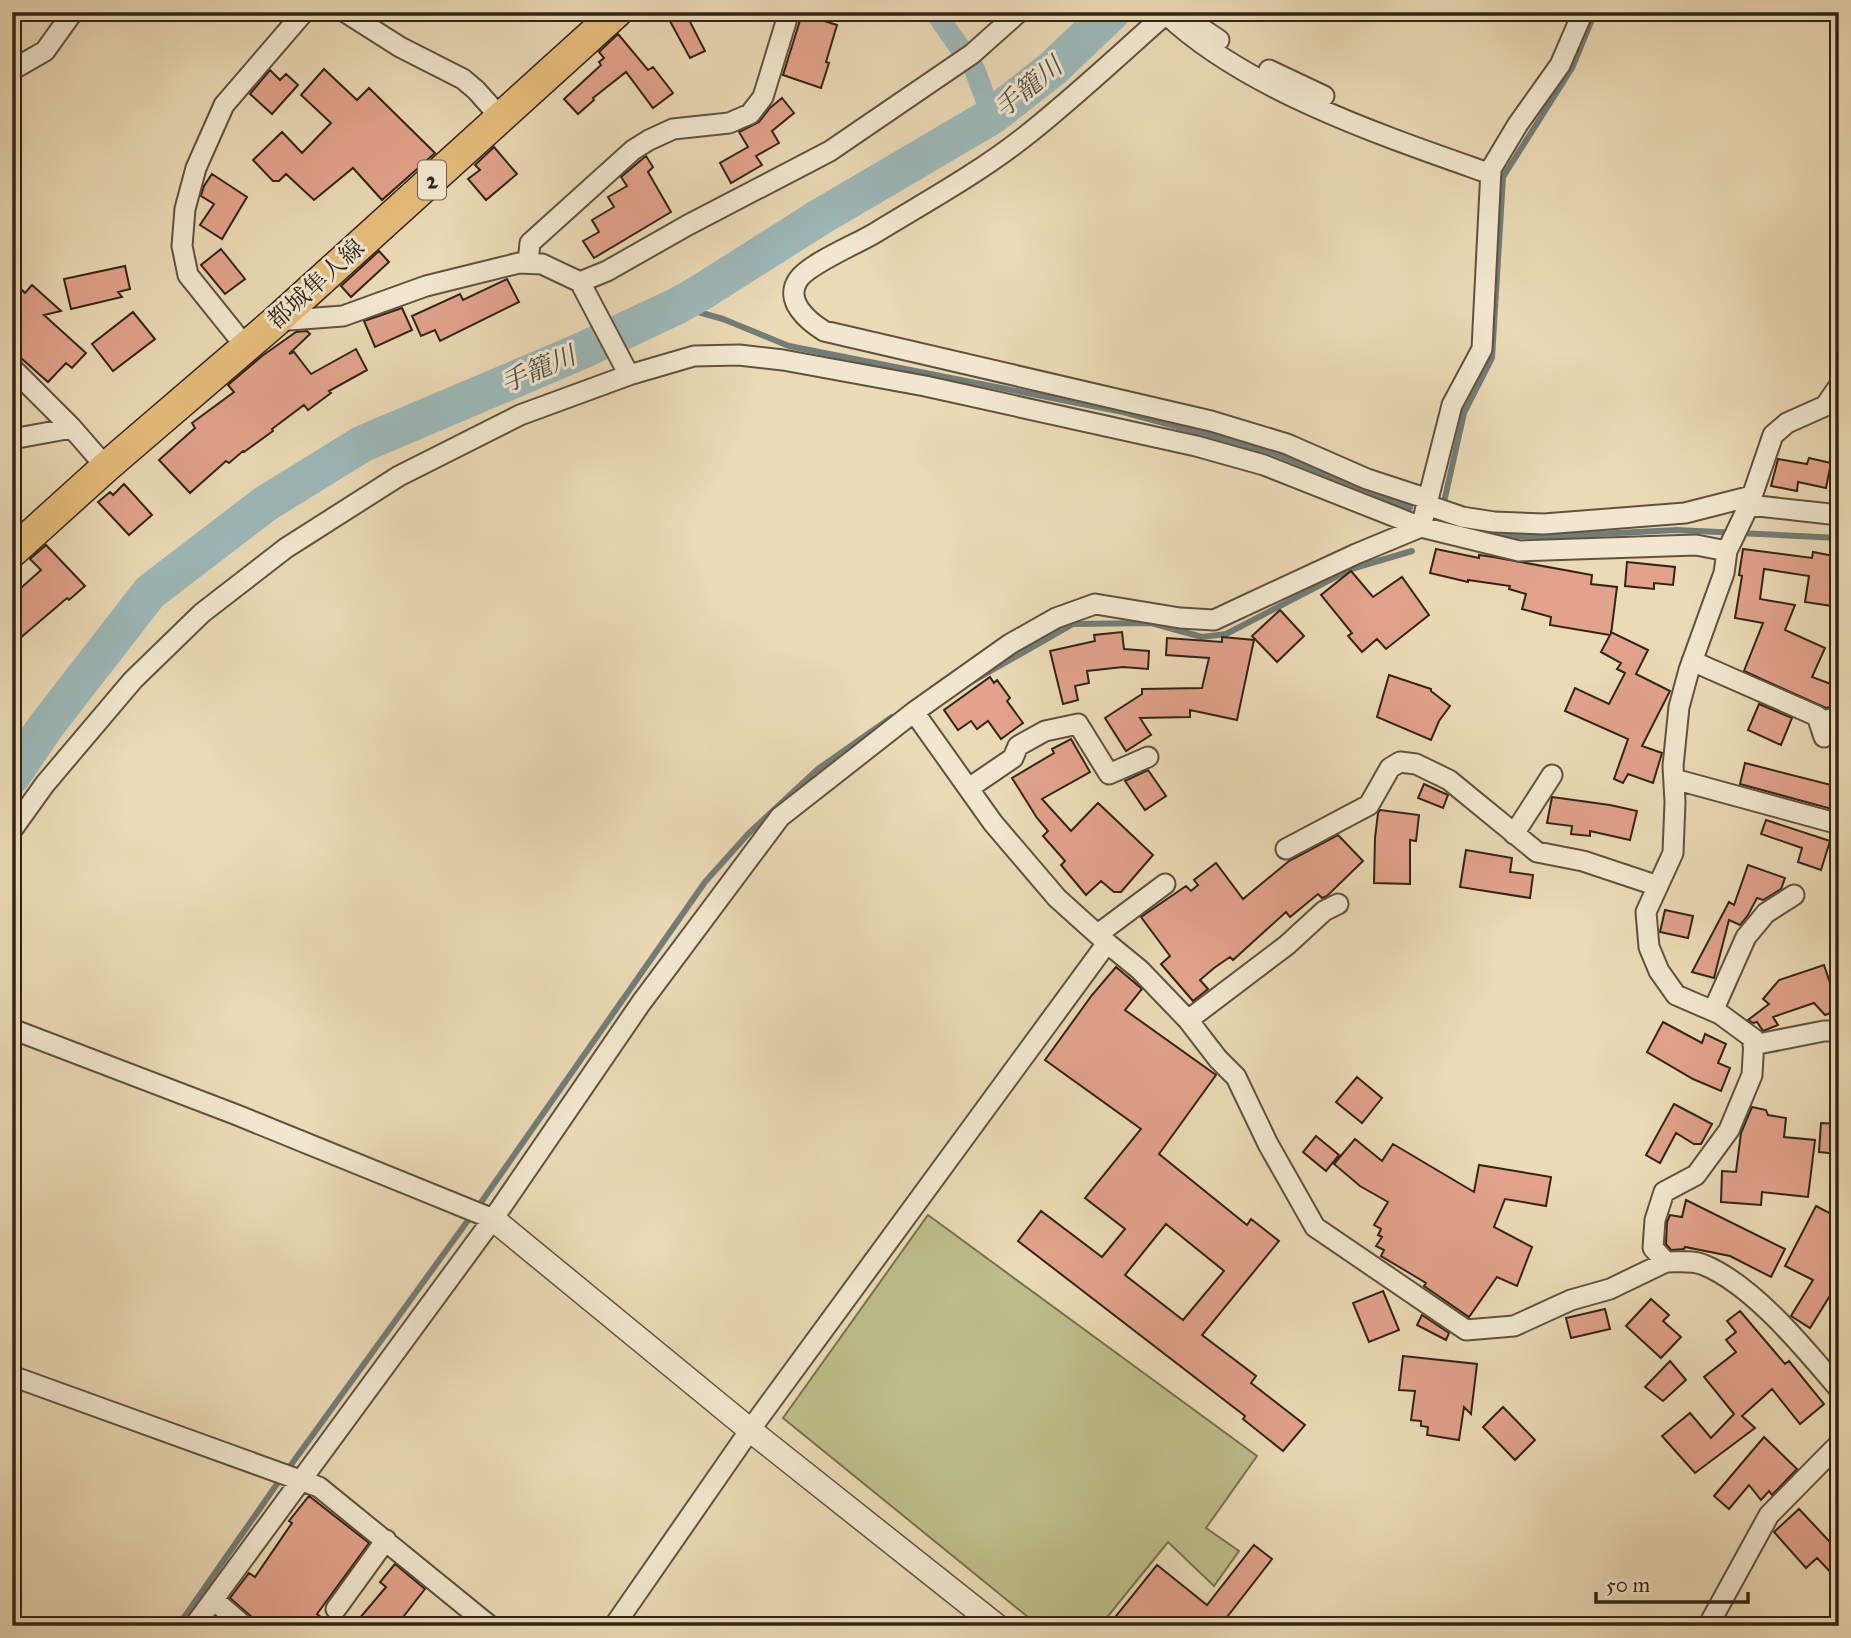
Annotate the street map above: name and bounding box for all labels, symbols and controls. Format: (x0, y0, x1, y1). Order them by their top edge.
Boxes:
water label: 手籠川 (988, 48, 1071, 124)
road number: 2 (418, 160, 446, 200)
street label: 都城隼人線 (261, 233, 371, 335)
water label: 手籠川 (496, 338, 583, 399)
scale bar (1596, 1561, 1748, 1605)
text: 50 m (1606, 1572, 1651, 1598)

